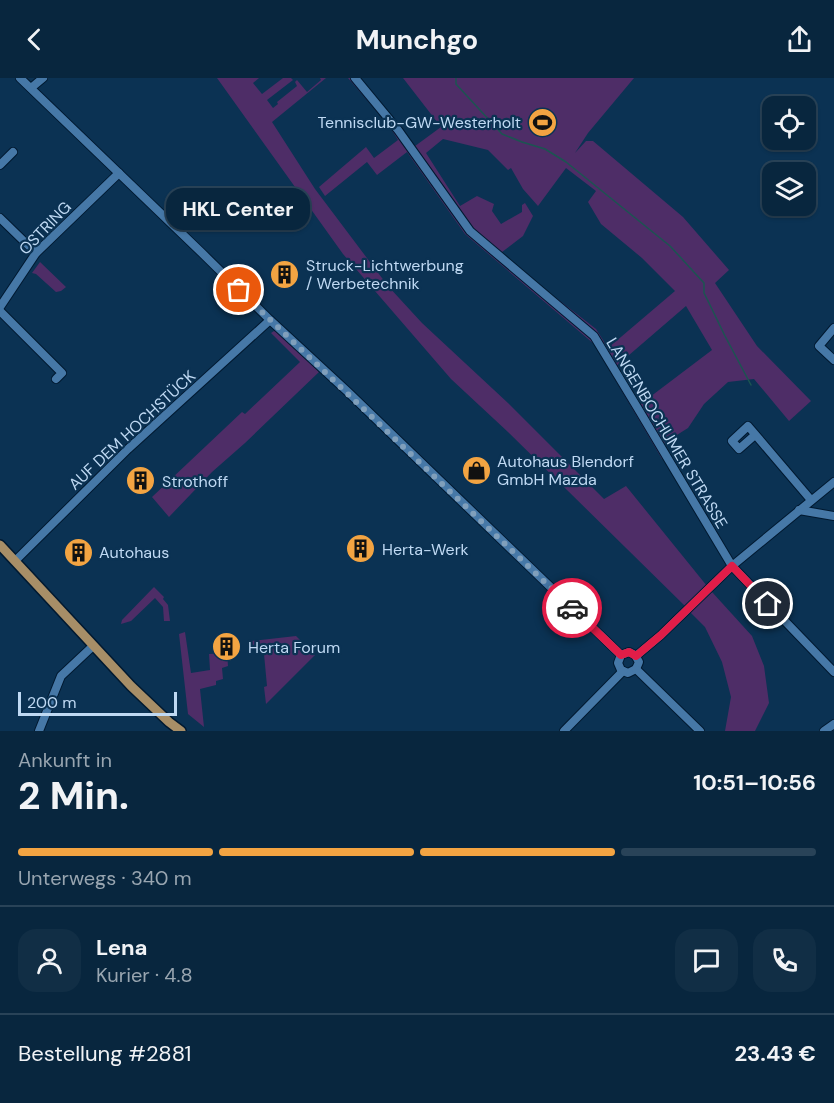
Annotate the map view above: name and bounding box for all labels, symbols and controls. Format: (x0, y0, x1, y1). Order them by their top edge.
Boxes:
text: Munchgo (356, 22, 478, 57)
icon: back (18, 23, 51, 56)
icon: share (783, 23, 816, 56)
map controls (762, 96, 816, 216)
button: locate (762, 96, 816, 150)
sports icon: Tennisclub-GW-Westerholt (526, 106, 558, 138)
place label: Tennisclub-GW-Westerholt (318, 112, 521, 133)
button: layers (762, 162, 816, 216)
callout: HKL Center (167, 188, 311, 230)
text: HKL Center (183, 196, 293, 222)
street label: OSTRING (14, 197, 76, 259)
place label: Struck-Lichtwerbung / Werbetechnik (306, 255, 464, 294)
building icon: Struck-Lichtwerbung / Werbetechnik (269, 258, 301, 290)
pin (213, 264, 264, 315)
icon: bag (222, 273, 255, 306)
street label: LANGENBOCHUMER STRASSE (602, 334, 732, 532)
street label: AUF DEM HOCHSTÜCK (64, 366, 200, 494)
place label: Autohaus Blendorf GmbH Mazda (497, 451, 634, 490)
shop icon: Autohaus Blendorf GmbH Mazda (460, 454, 492, 486)
building icon: Strothoff (125, 465, 157, 497)
place label: Strothoff (162, 471, 228, 492)
building icon: Herta-Werk (345, 533, 377, 565)
building icon: Autohaus (62, 536, 94, 568)
place label: Herta-Werk (382, 539, 469, 560)
place label: Autohaus (99, 542, 169, 563)
courier (542, 578, 602, 638)
pin (742, 578, 793, 629)
icon: home (751, 587, 784, 620)
icon: car (556, 592, 589, 625)
building icon: Herta Forum (211, 631, 243, 663)
place label: Herta Forum (248, 637, 340, 658)
scale bar (18, 689, 177, 716)
text: 200 m (27, 692, 76, 713)
text: Ankunft in (18, 747, 112, 773)
text: 10:51–10:56 (693, 768, 816, 797)
text: 2 Min. (18, 770, 129, 821)
text: Unterwegs · 340 m (18, 865, 192, 891)
button: person (18, 929, 81, 992)
button: chat (675, 929, 738, 992)
button: phone (753, 929, 816, 992)
text: Lena (96, 933, 148, 962)
text: Kurier · 4.8 (96, 962, 193, 988)
text: Bestellung #2881 (18, 1039, 191, 1068)
text: 23.43 € (734, 1039, 816, 1068)

